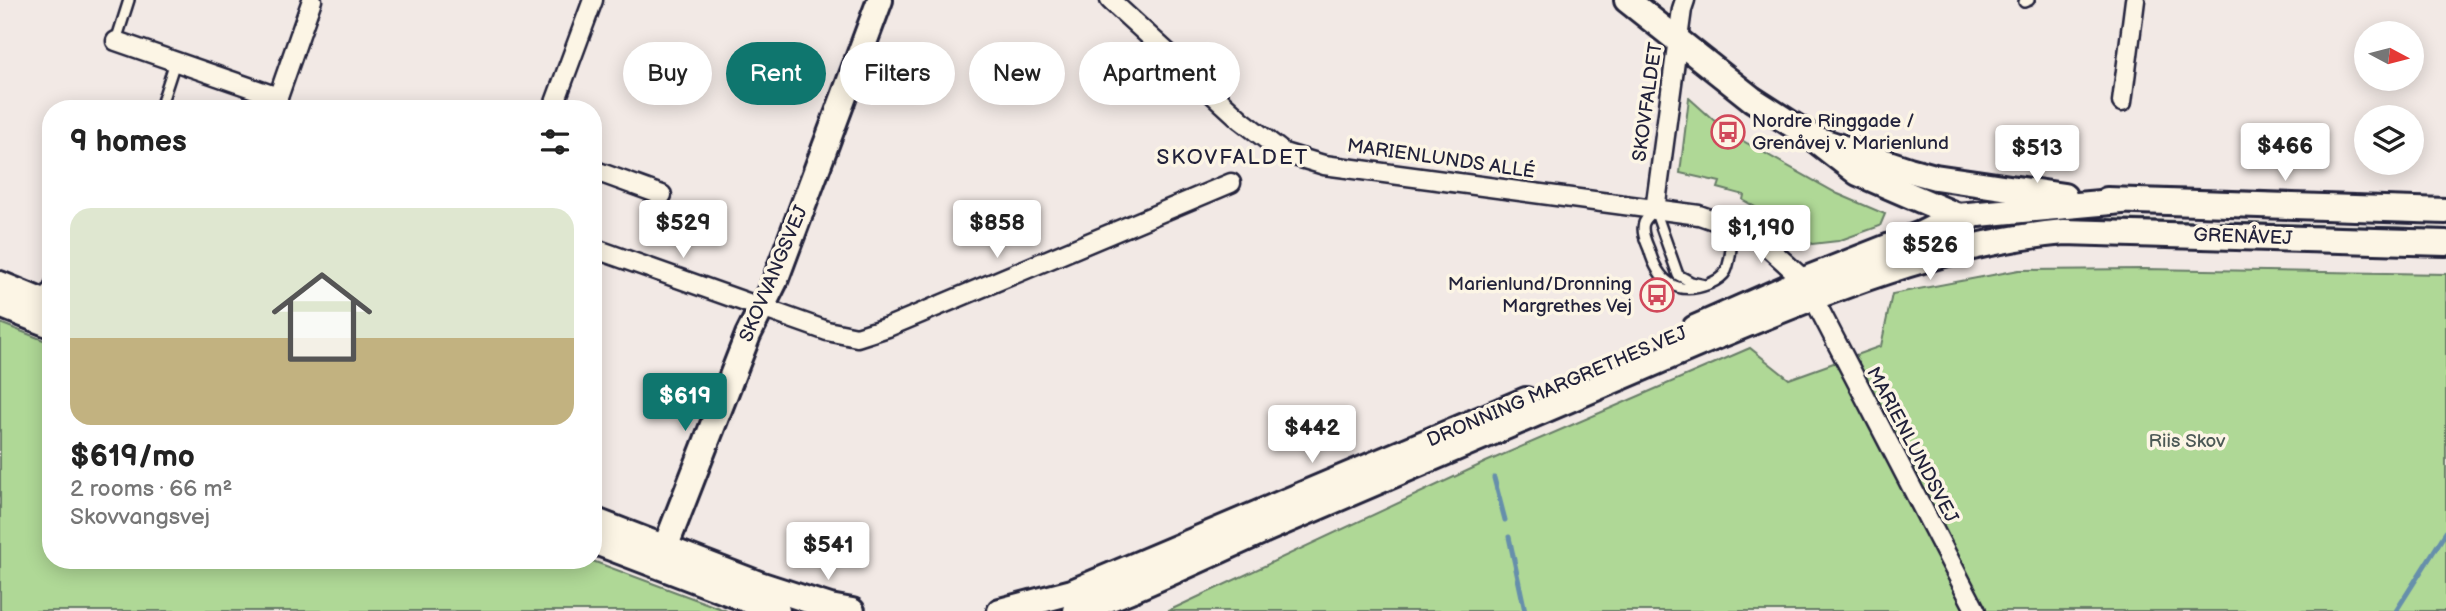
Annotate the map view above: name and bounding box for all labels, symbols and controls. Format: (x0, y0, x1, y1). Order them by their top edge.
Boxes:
north arrow (2354, 21, 2424, 91)
map controls (2354, 21, 2424, 175)
street label: SKOVFALDET (1628, 40, 1668, 163)
chip: Buy (623, 42, 712, 105)
chip: Rent (726, 42, 826, 105)
chip: Filters (840, 42, 955, 105)
chip: New (969, 42, 1065, 105)
chip: Apartment (1079, 42, 1240, 105)
button: layers (2354, 105, 2424, 175)
place label: Nordre Ringgade / Grenåvej v. Marienlund (1752, 110, 1949, 155)
bus stop icon: Nordre Ringgade / Grenåvej v. Marienlund (1709, 113, 1747, 151)
icon: filters (536, 123, 574, 161)
text: 9 homes (70, 124, 187, 160)
pin: $466 (2244, 124, 2326, 183)
pin: $513 (1996, 125, 2078, 185)
text: $466 (2257, 132, 2313, 160)
street label: MARIENLUNDS ALLÉ (1346, 133, 1536, 184)
text: $513 (2011, 134, 2063, 162)
district label: SKOVFALDET (1157, 145, 1309, 170)
pin: $529 (642, 201, 724, 260)
pin: $858 (956, 201, 1038, 260)
street label: SKOVVANGSVEJ (735, 202, 813, 346)
pin: $1,190 (1704, 205, 1818, 265)
text: $529 (655, 209, 711, 237)
text: $858 (969, 209, 1025, 237)
text: $1,190 (1727, 214, 1795, 242)
pin: $526 (1889, 222, 1971, 282)
street label: GRENÅVEJ (2193, 224, 2294, 250)
text: $526 (1902, 231, 1958, 259)
icon: home (259, 254, 385, 380)
place label: Marienlund/Dronning Margrethes Vej (1448, 273, 1632, 318)
bus stop icon: Marienlund/Dronning Margrethes Vej (1638, 276, 1676, 314)
street label: DRONNING MARGRETHES VEJ (1424, 321, 1691, 452)
street label: MARIENLUNDSVEJ (1861, 363, 1963, 527)
pin: $619 (644, 374, 726, 433)
text: $619 (659, 382, 711, 410)
pin: $442 (1271, 406, 1353, 465)
text: $442 (1284, 414, 1340, 442)
park label: Riis Skov (2149, 430, 2226, 453)
text: $619/mo (70, 439, 195, 475)
text: 2 rooms · 66 m² (70, 475, 232, 503)
text: Skovvangsvej (70, 503, 210, 531)
pin: $541 (787, 522, 869, 582)
text: $541 (802, 531, 854, 559)

